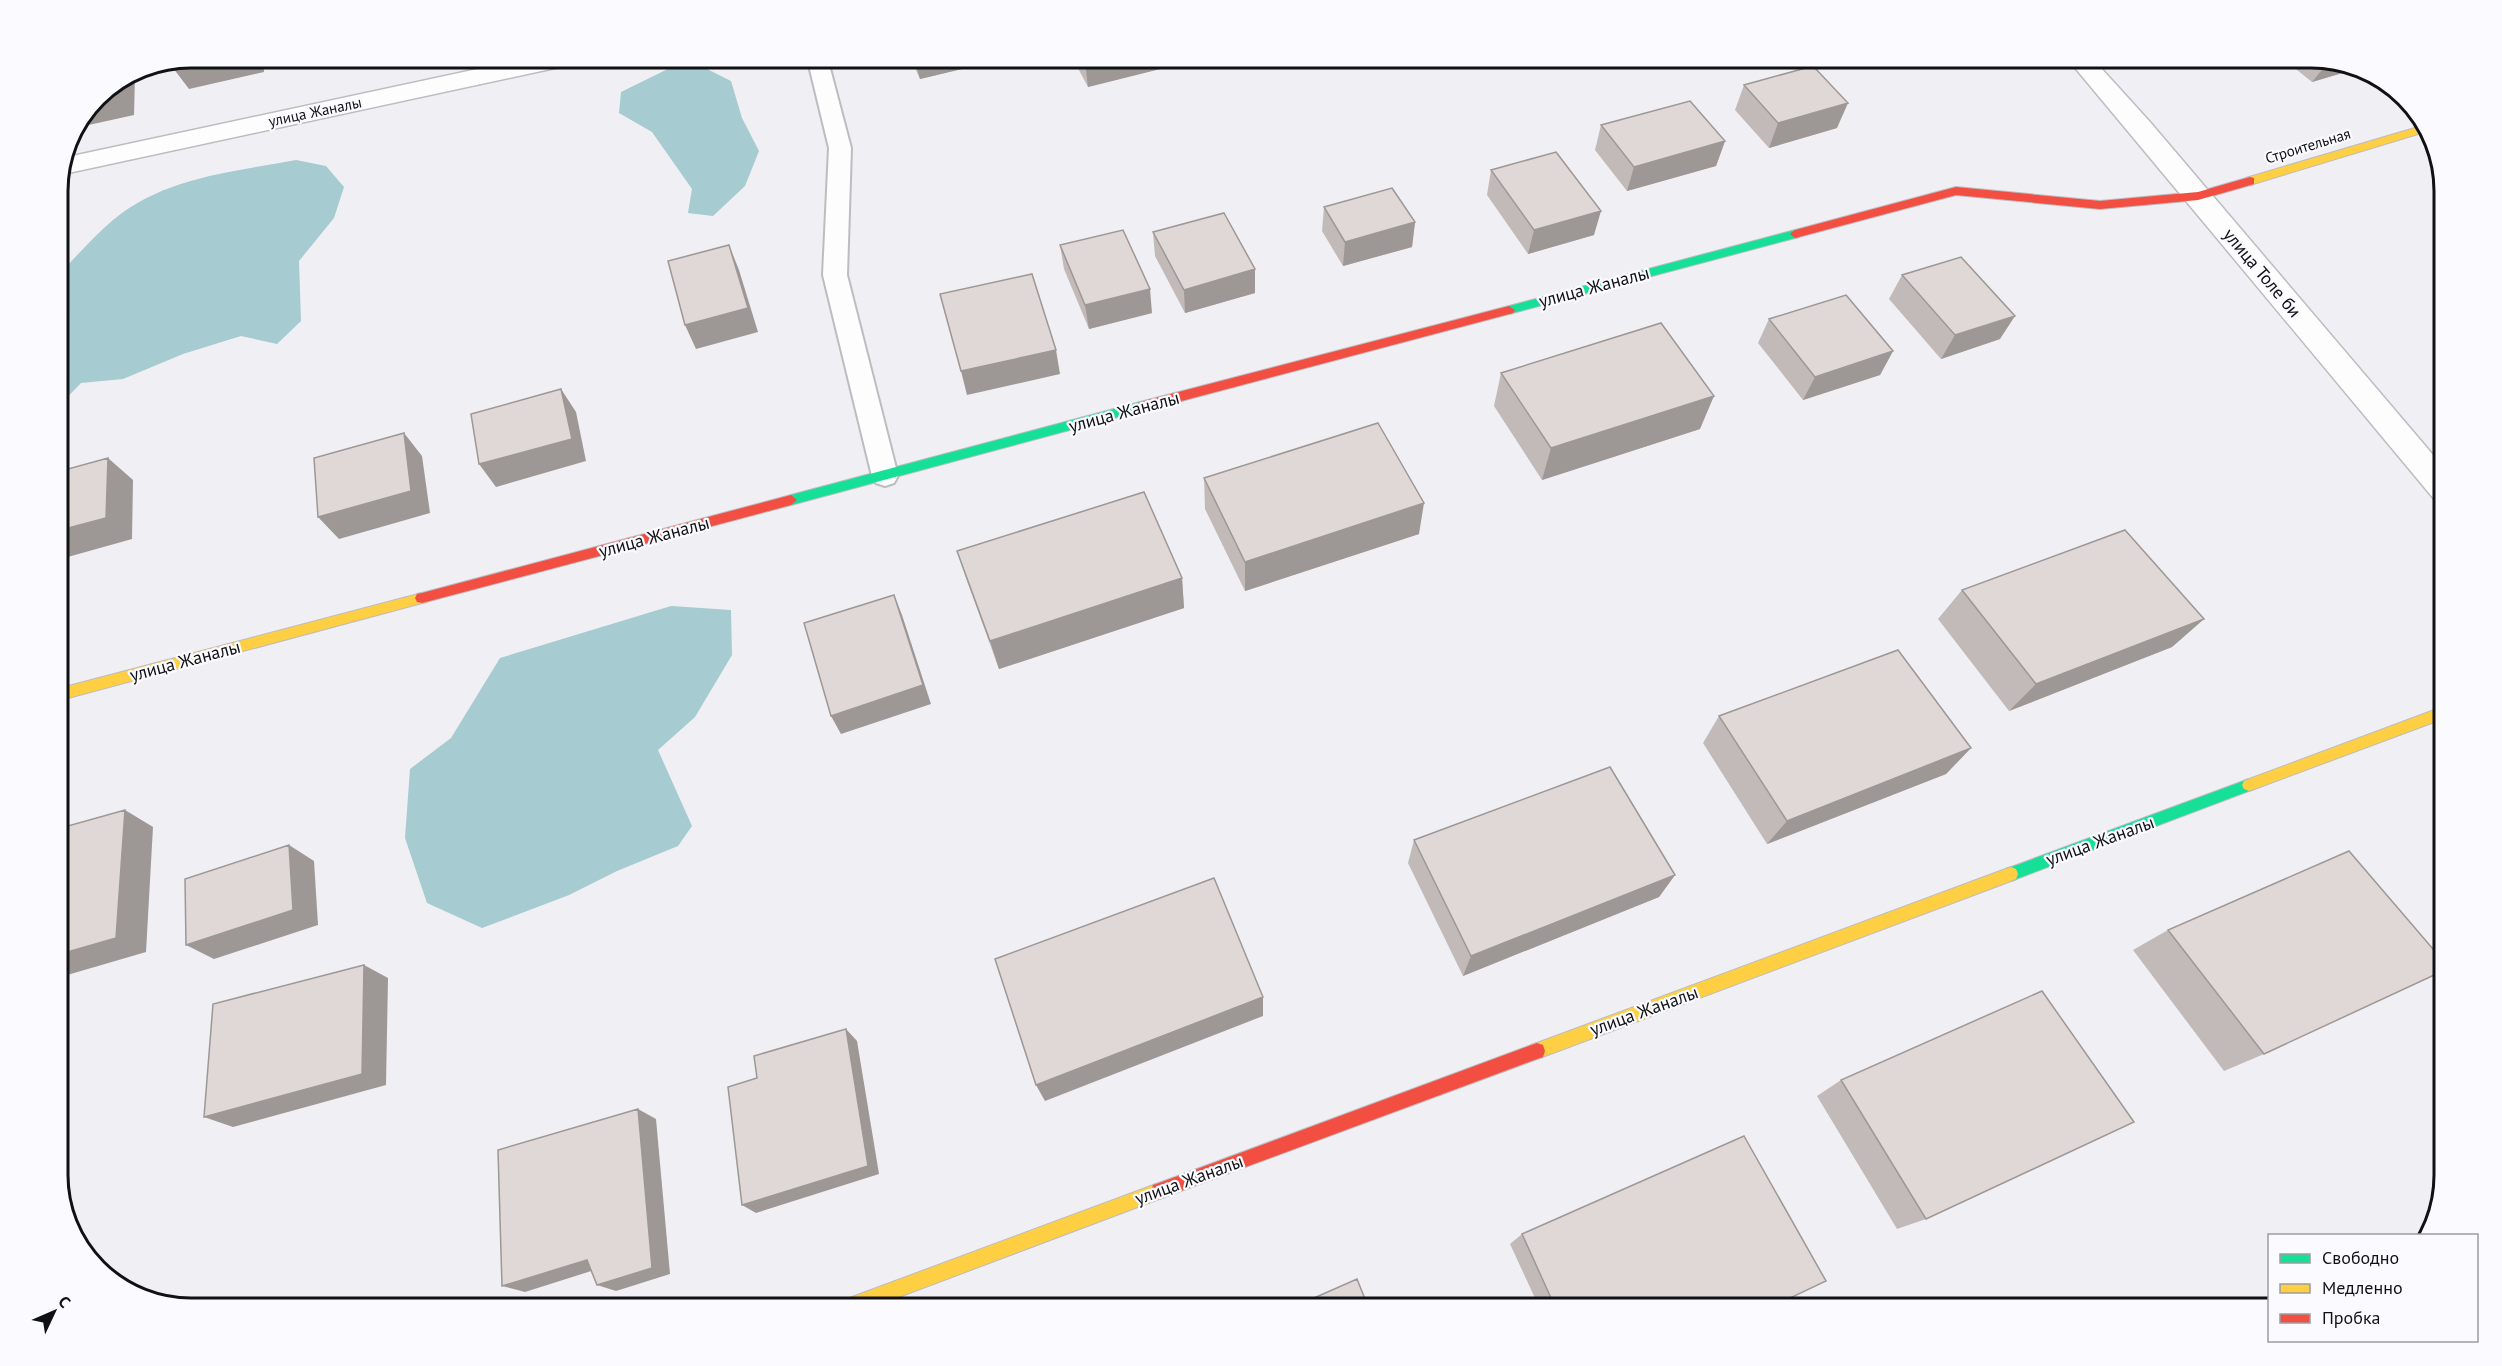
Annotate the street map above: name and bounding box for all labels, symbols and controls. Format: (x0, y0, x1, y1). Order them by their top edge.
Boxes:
street label: улица Жаналы (267, 92, 363, 131)
street label: Строительная (2263, 124, 2353, 167)
street label: улица Толе би (2218, 223, 2306, 322)
street label: улица Жаналы (1536, 261, 1652, 312)
street label: улица Жаналы (1066, 386, 1182, 437)
street label: улица Жаналы (596, 511, 712, 562)
street label: улица Жаналы (127, 635, 243, 686)
street label: улица Жаналы (2043, 810, 2157, 871)
street label: улица Жаналы (1587, 980, 1701, 1041)
street label: улица Жаналы (1132, 1149, 1246, 1210)
legend (2268, 1234, 2478, 1342)
text: Свободно (2322, 1246, 2399, 1269)
text: Медленно (2322, 1276, 2403, 1299)
north arrow (24, 1282, 84, 1342)
text: С (54, 1291, 75, 1312)
text: Пробка (2322, 1306, 2380, 1329)

